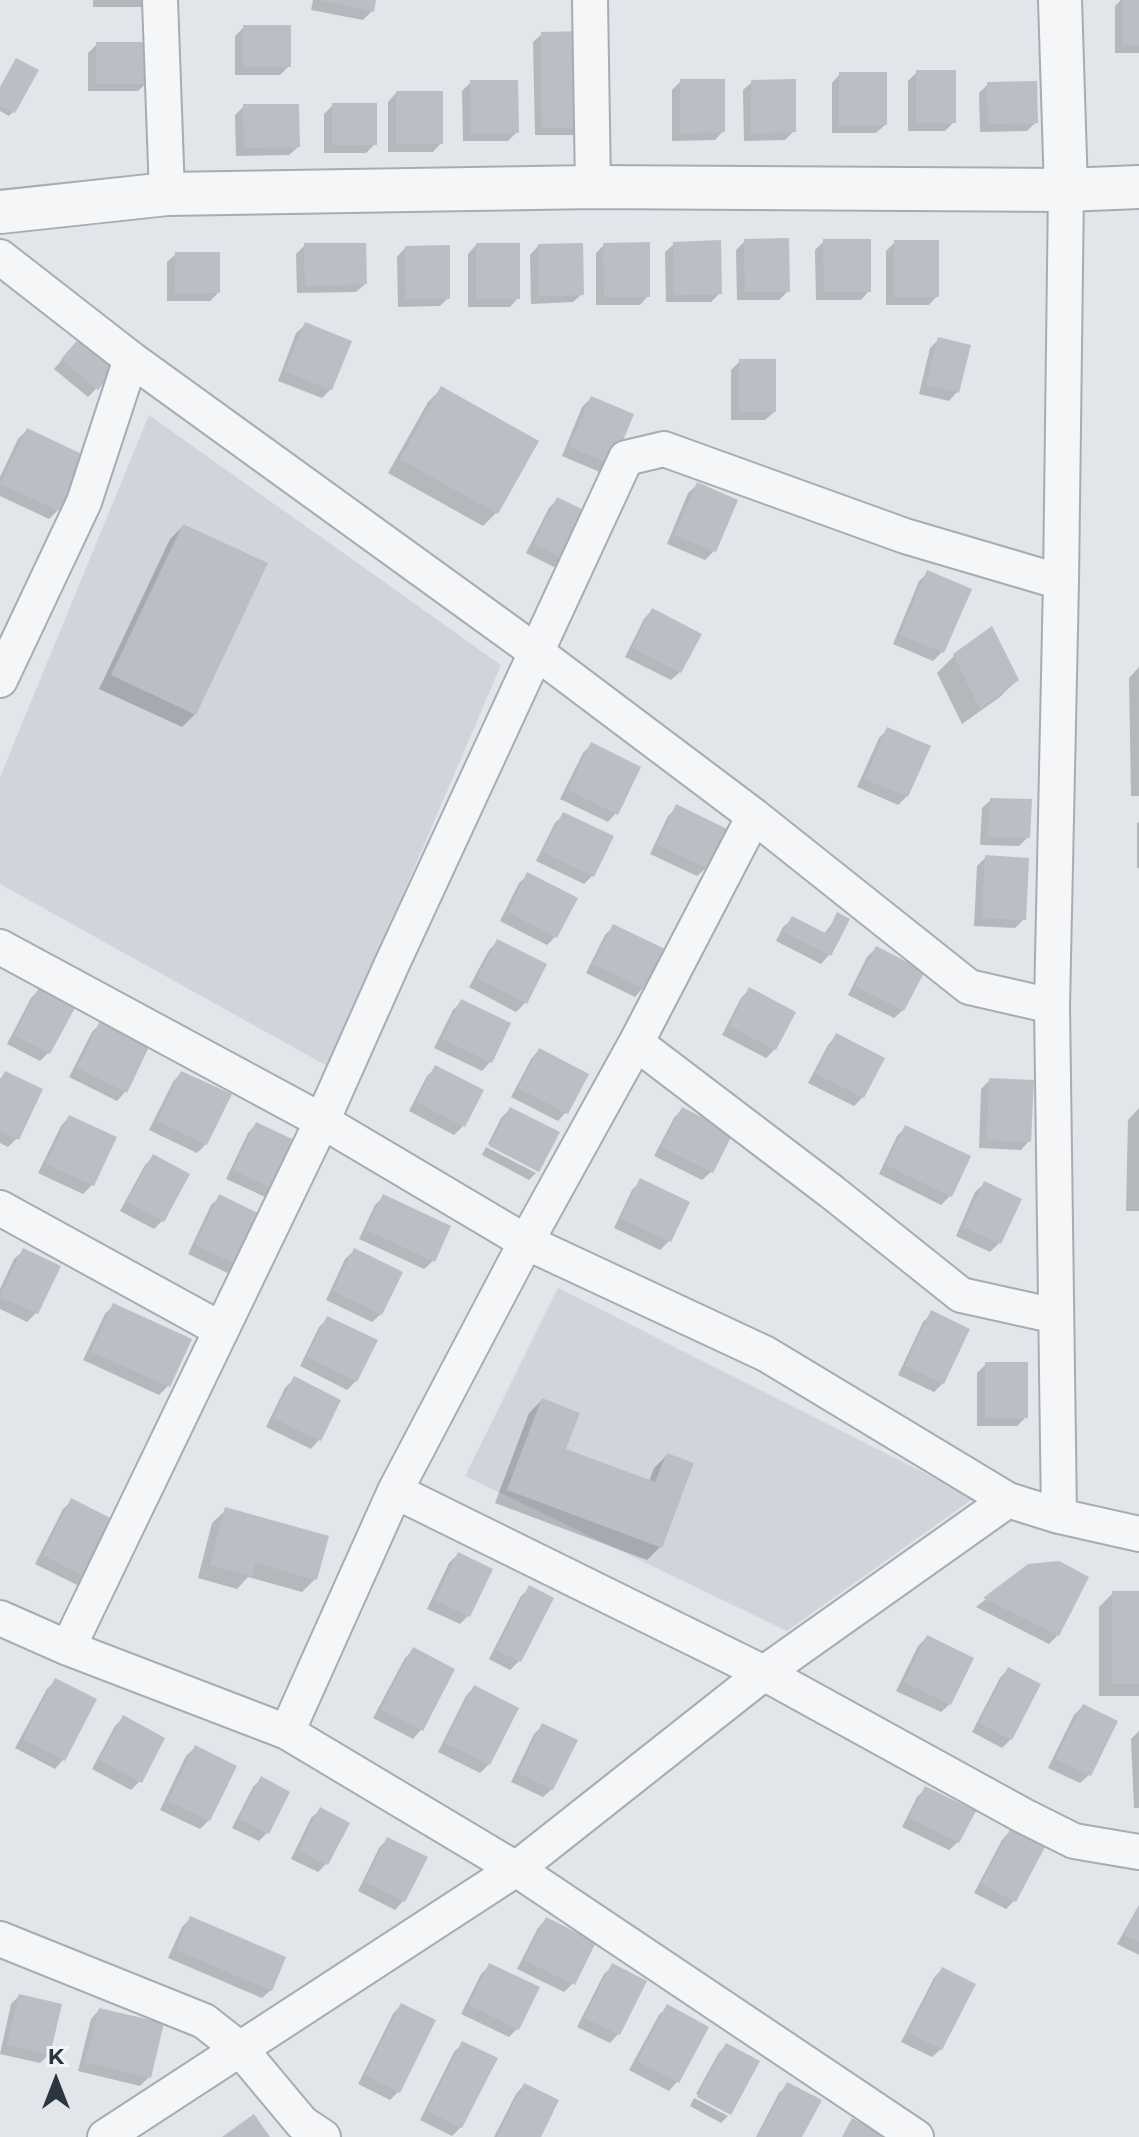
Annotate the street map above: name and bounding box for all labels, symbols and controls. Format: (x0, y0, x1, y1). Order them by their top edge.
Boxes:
north arrow (16, 2041, 96, 2121)
text: K (48, 2043, 64, 2070)

